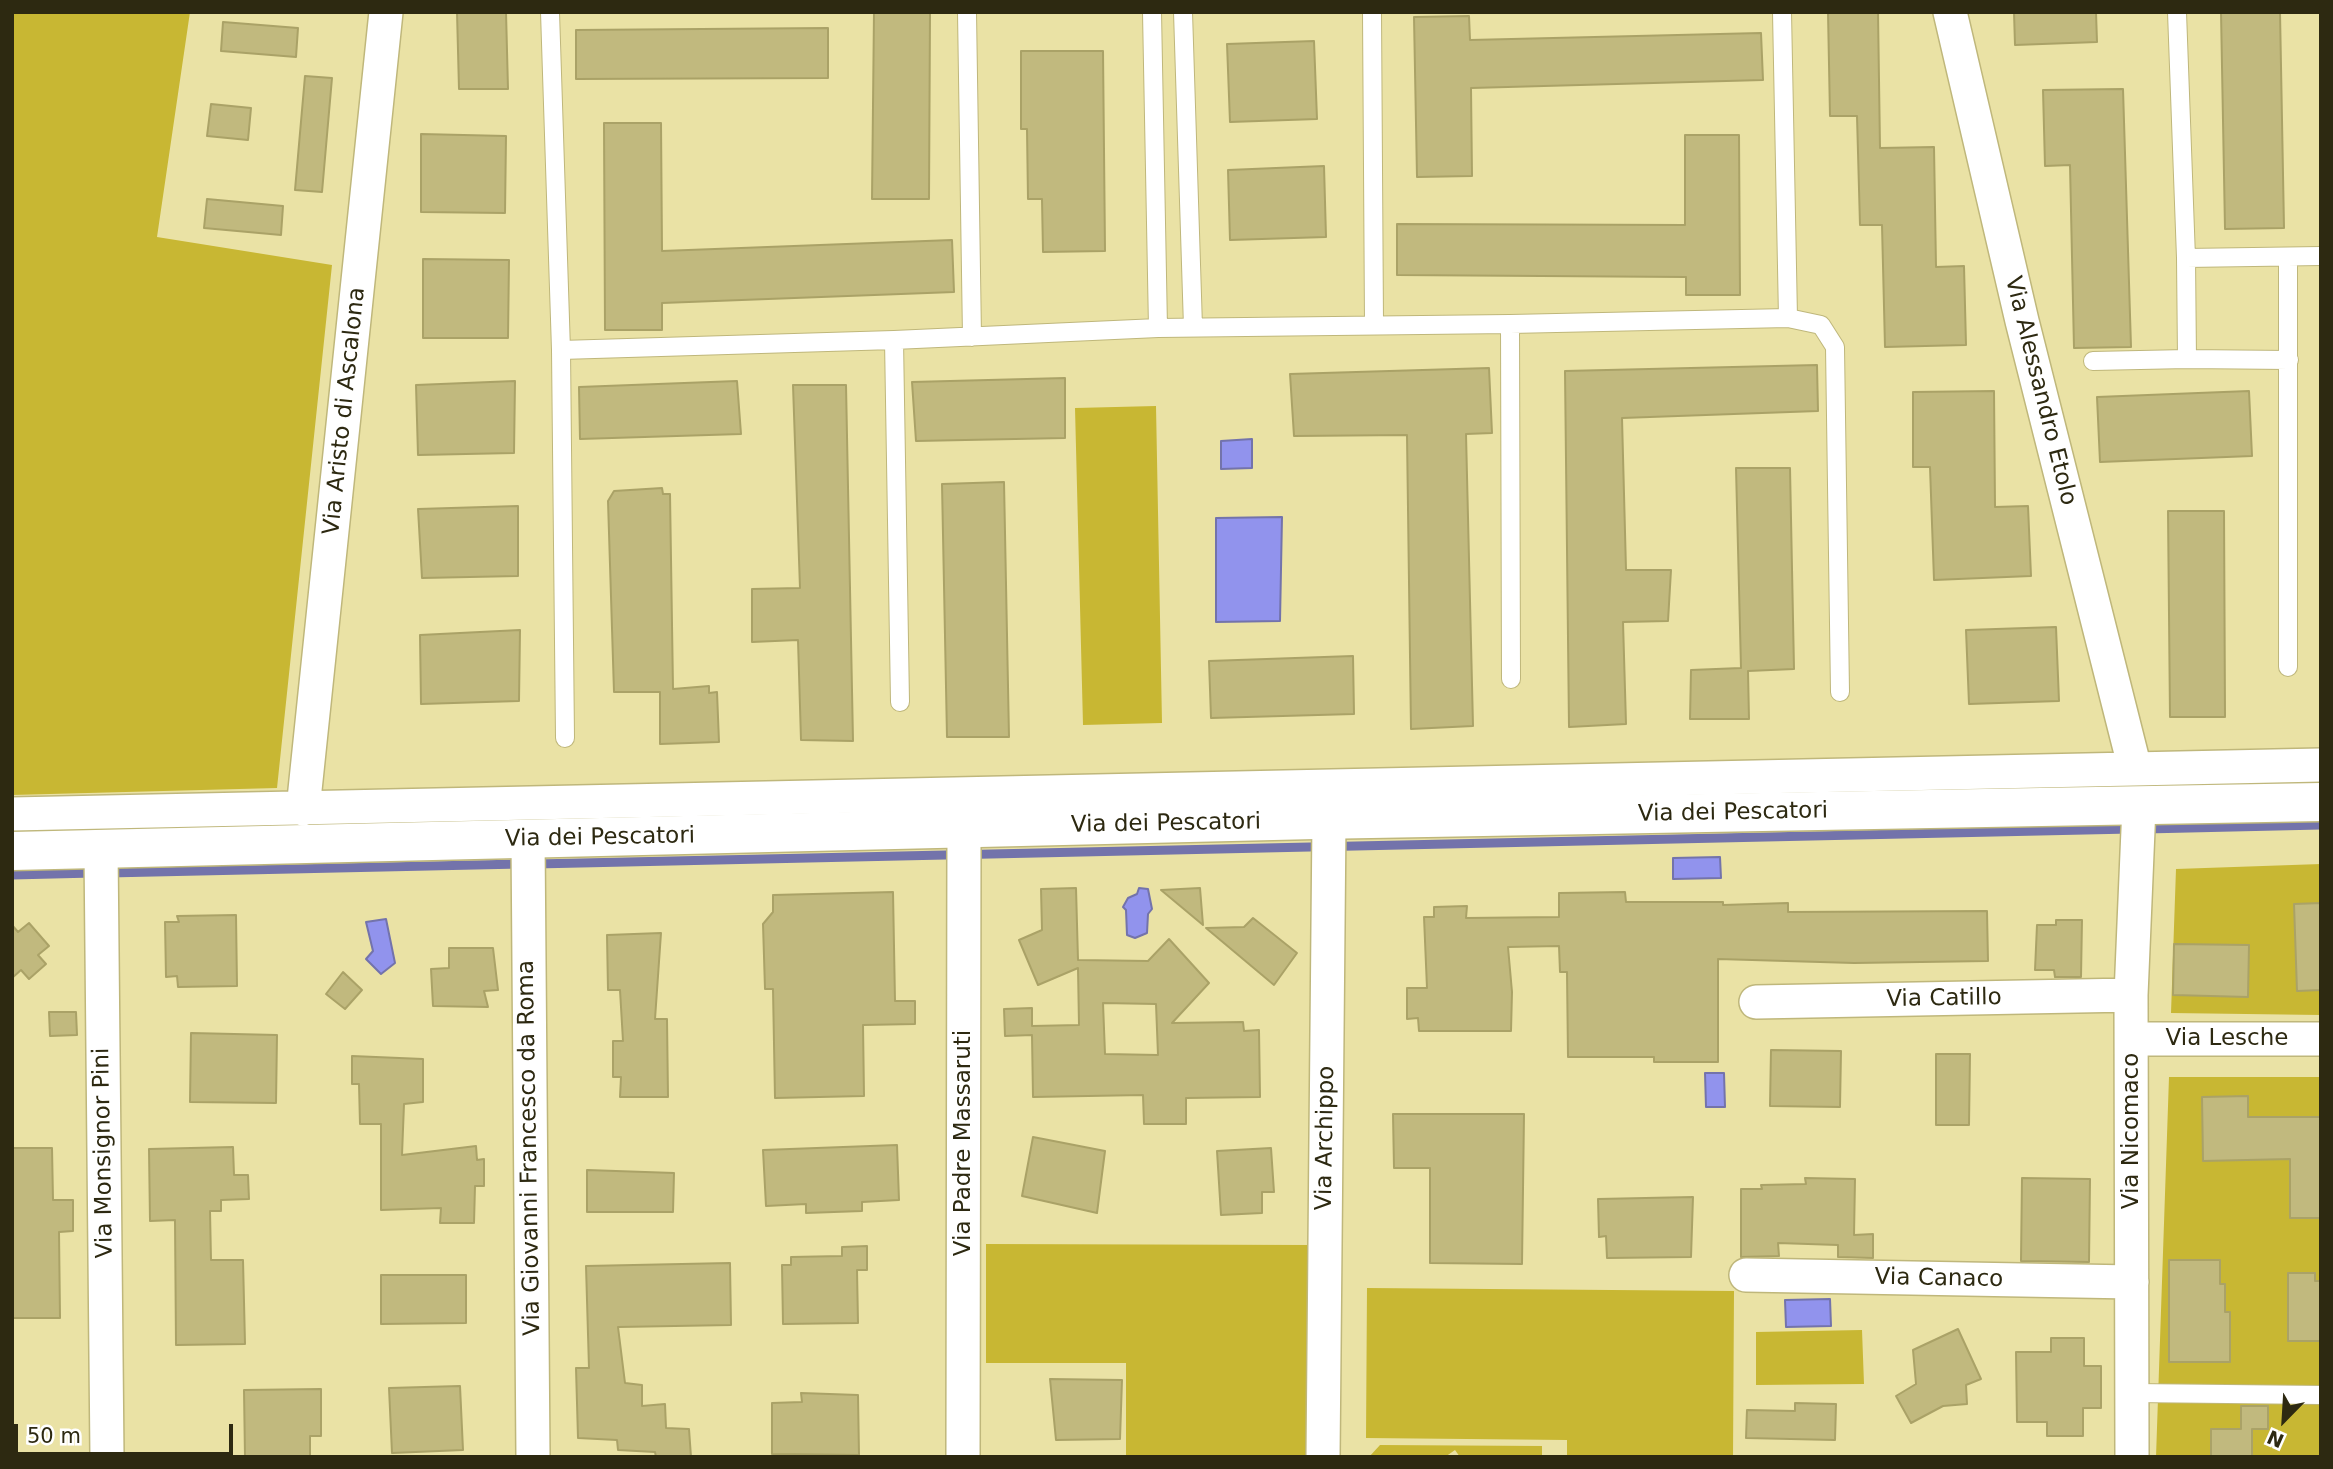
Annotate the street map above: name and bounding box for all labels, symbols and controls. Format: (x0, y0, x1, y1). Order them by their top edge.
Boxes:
street label: Via Alessandro Etolo (1998, 274, 2082, 508)
street label: Via Aristo di Ascalona (318, 286, 372, 536)
street label: Via dei Pescatori (1638, 798, 1828, 828)
street label: Via dei Pescatori (1071, 809, 1261, 839)
street label: Via dei Pescatori (505, 823, 695, 853)
street label: Via Giovanni Francesco da Roma (513, 960, 547, 1336)
street label: Via Catillo (1886, 984, 2002, 1014)
street label: Via Lesche (2166, 1025, 2288, 1053)
street label: Via Padre Massaruti (950, 1030, 978, 1256)
street label: Via Monsignor Pini (88, 1047, 120, 1259)
street label: Via Nicomaco (2118, 1053, 2146, 1209)
street label: Via Archippo (1311, 1065, 1341, 1211)
street label: Via Canaco (1874, 1264, 2004, 1294)
north arrow (2249, 1385, 2319, 1455)
scale bar (18, 1410, 236, 1454)
text: 50 m (27, 1424, 81, 1448)
text: N (2264, 1426, 2287, 1452)

